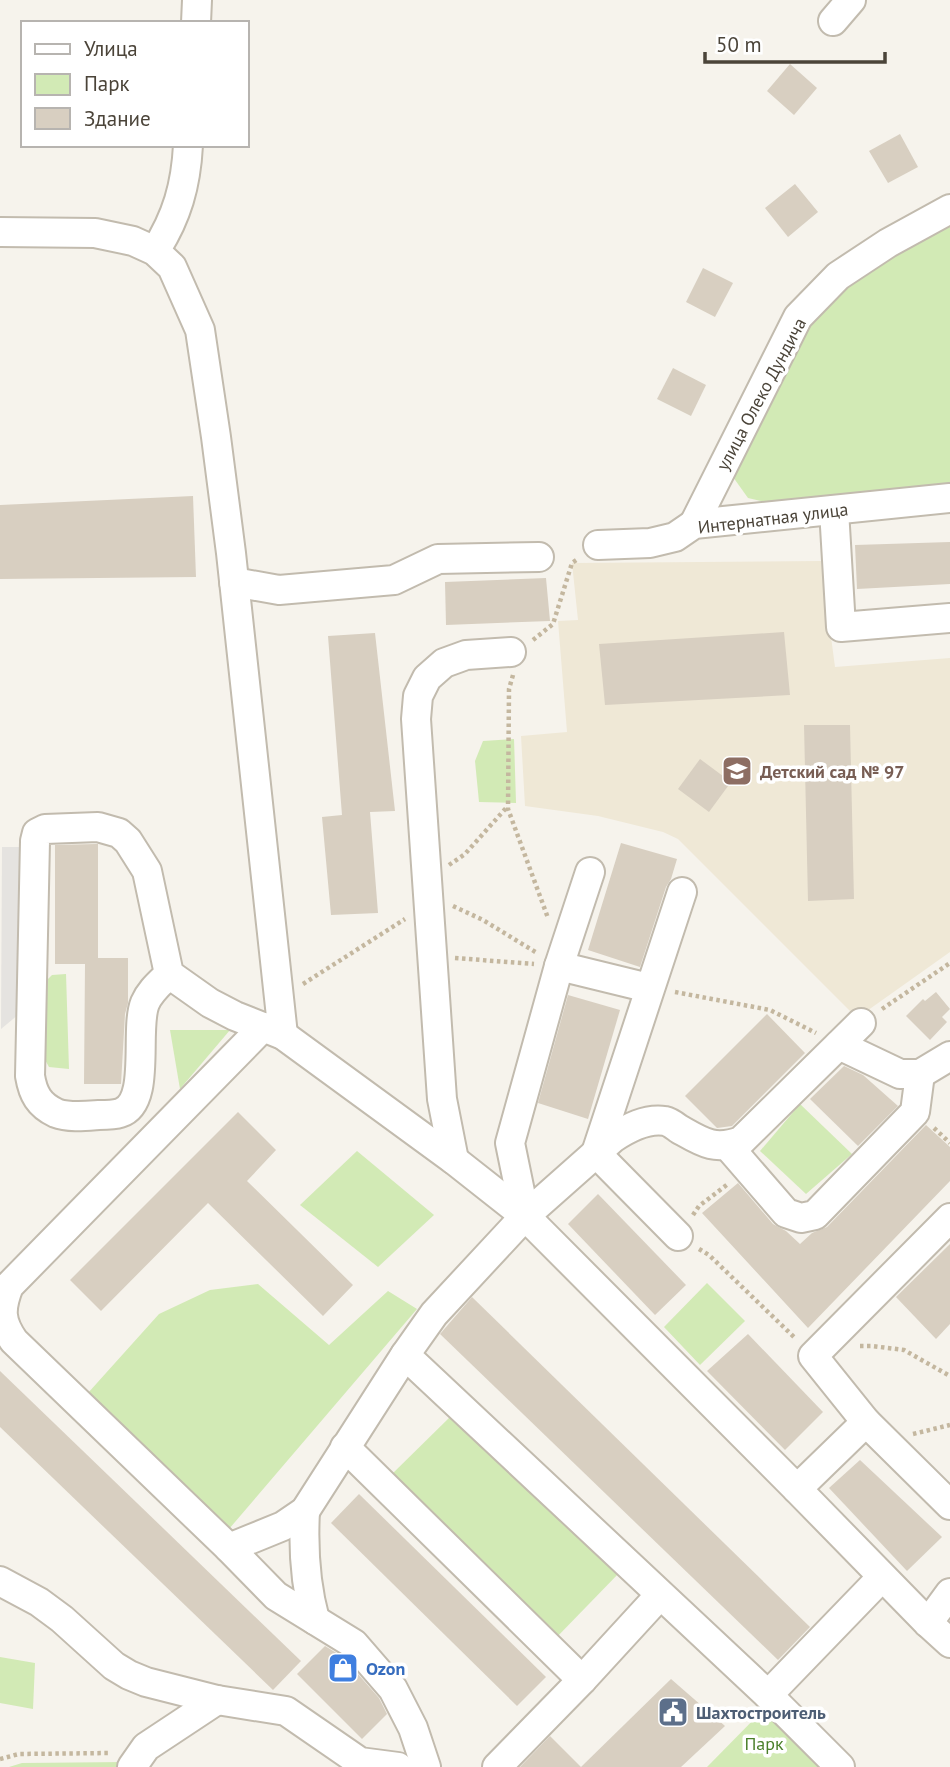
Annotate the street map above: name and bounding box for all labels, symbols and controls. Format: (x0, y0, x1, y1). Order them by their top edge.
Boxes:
legend (21, 21, 248, 147)
scale bar (705, 21, 885, 65)
text: 50 m (716, 31, 762, 58)
text: Улица (84, 35, 138, 62)
text: Парк (84, 70, 130, 97)
text: Здание (84, 105, 151, 132)
street label: улица Олеко Дундича (711, 314, 811, 474)
street label: Интернатная улица (696, 497, 850, 539)
school or university icon: Детский сад № 97 (720, 754, 754, 788)
place label: Детский сад № 97 (760, 760, 904, 783)
shop icon: Ozon (326, 1651, 360, 1685)
place label: Ozon (366, 1657, 405, 1680)
public building icon: Шахтостроитель (656, 1695, 690, 1729)
place label: Шахтостроитель (696, 1701, 826, 1724)
park label: Парк (744, 1732, 784, 1755)

